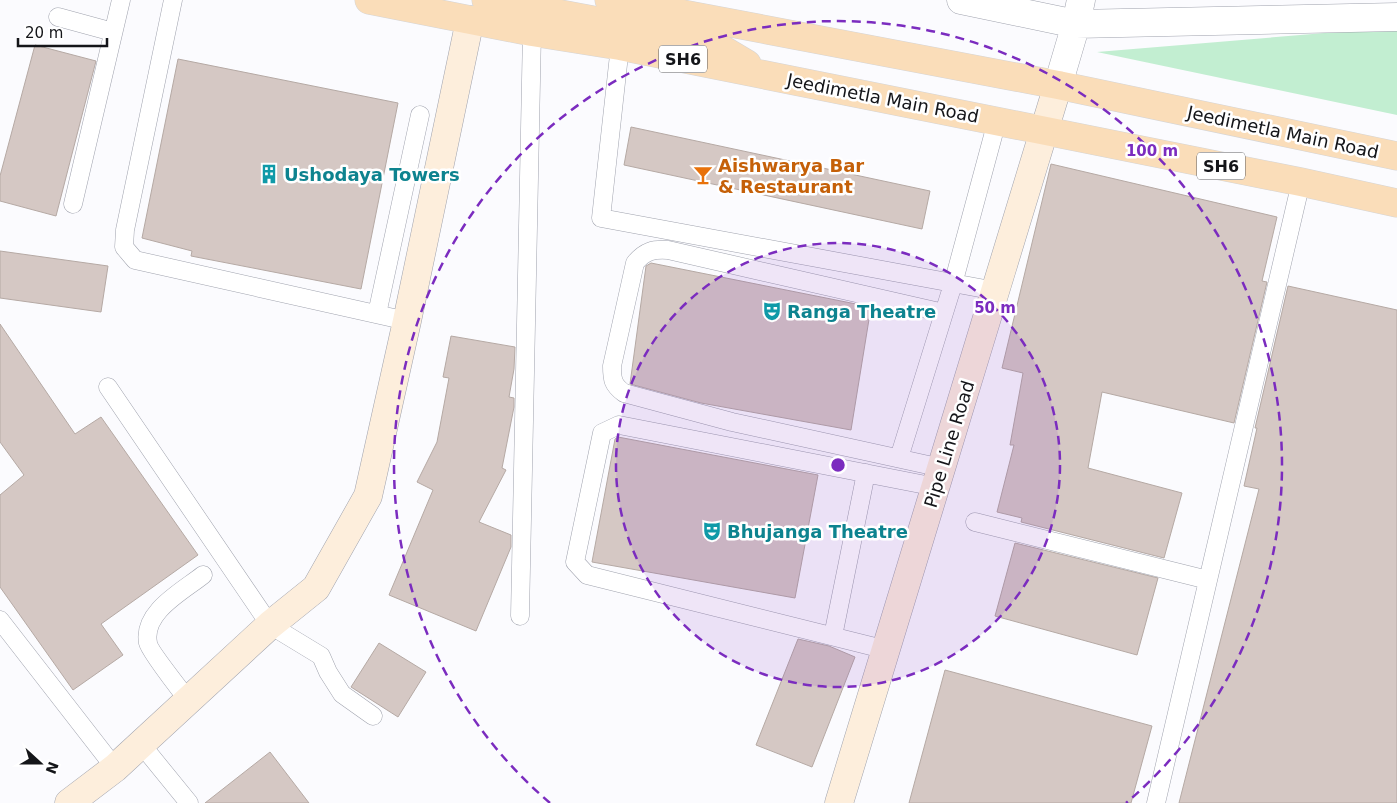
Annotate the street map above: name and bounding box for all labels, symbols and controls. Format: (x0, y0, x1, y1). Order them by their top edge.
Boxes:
scale bar (18, 15, 106, 47)
text: 20 m (25, 24, 63, 42)
road number: SH6 (659, 46, 707, 72)
street label: Jeedimetla Main Road (784, 69, 981, 127)
street label: Jeedimetla Main Road (1184, 101, 1381, 163)
text: 100 m (1126, 142, 1178, 160)
road number: SH6 (1197, 153, 1245, 180)
place label: Aishwarya Bar & Restaurant (718, 155, 864, 197)
building icon: Ushodaya Towers (258, 163, 280, 185)
place label: Ushodaya Towers (284, 164, 460, 185)
bar icon: Aishwarya Bar & Restaurant (692, 164, 714, 186)
text: 50 m (974, 299, 1016, 317)
theatre icon: Ranga Theatre (761, 300, 783, 322)
place label: Ranga Theatre (787, 301, 936, 322)
street label: Pipe Line Road (920, 378, 978, 510)
centre of rings (829, 456, 847, 474)
theatre icon: Bhujanga Theatre (701, 520, 723, 542)
place label: Bhujanga Theatre (727, 521, 908, 542)
north arrow (15, 738, 65, 788)
text: N (43, 759, 62, 776)

